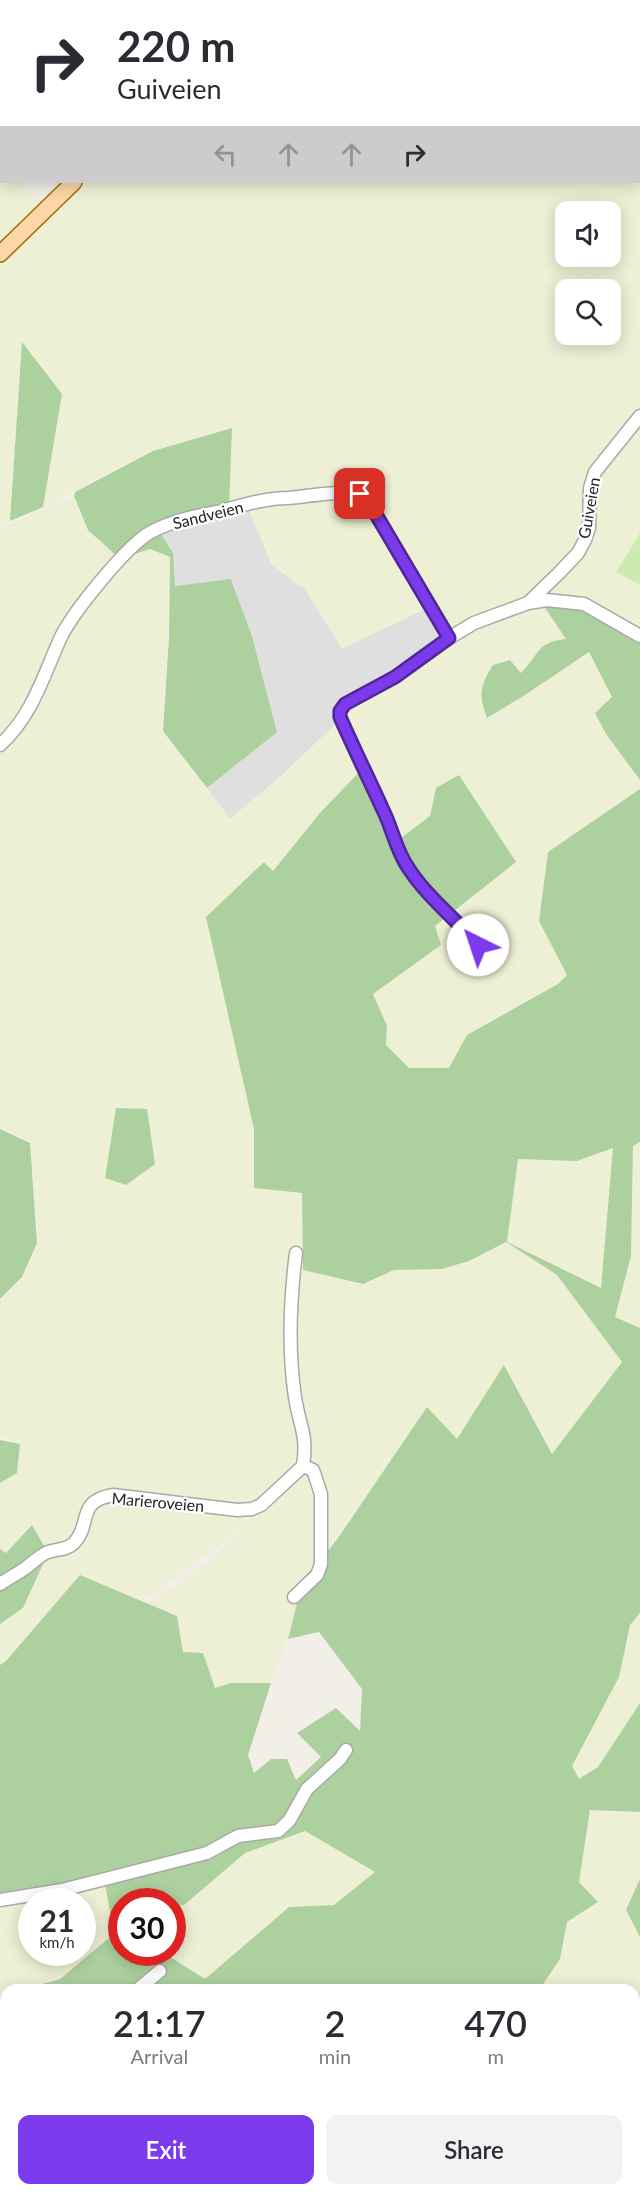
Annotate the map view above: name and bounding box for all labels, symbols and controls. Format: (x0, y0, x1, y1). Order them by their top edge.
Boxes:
text: 220 m (117, 21, 235, 71)
icon: right (18, 24, 96, 102)
text: Guiveien (117, 72, 222, 105)
icon: left (209, 138, 242, 171)
icon: ahead (272, 138, 305, 171)
icon: ahead (335, 138, 368, 171)
icon: right (398, 138, 431, 171)
map controls (555, 201, 621, 345)
button: sound (555, 201, 621, 267)
button: search (555, 279, 621, 345)
pin (334, 468, 385, 519)
street label: Guiveien (574, 476, 603, 540)
icon: arrive (343, 477, 376, 510)
street label: Sandveien (171, 497, 245, 532)
position arrow (446, 913, 510, 977)
street label: Marieroveien (111, 1488, 205, 1515)
speed limit sign: 30 (108, 1888, 186, 1966)
text: 21 (40, 1902, 74, 1938)
text: km/h (39, 1933, 75, 1951)
text: 21:17 (113, 2001, 206, 2045)
text: 2 (325, 2001, 345, 2045)
text: 470 (464, 2001, 527, 2045)
text: Arrival (131, 2044, 188, 2068)
text: min (319, 2044, 351, 2068)
text: m (487, 2044, 504, 2068)
button: Exit (18, 2115, 314, 2184)
button: Share (326, 2115, 622, 2184)

